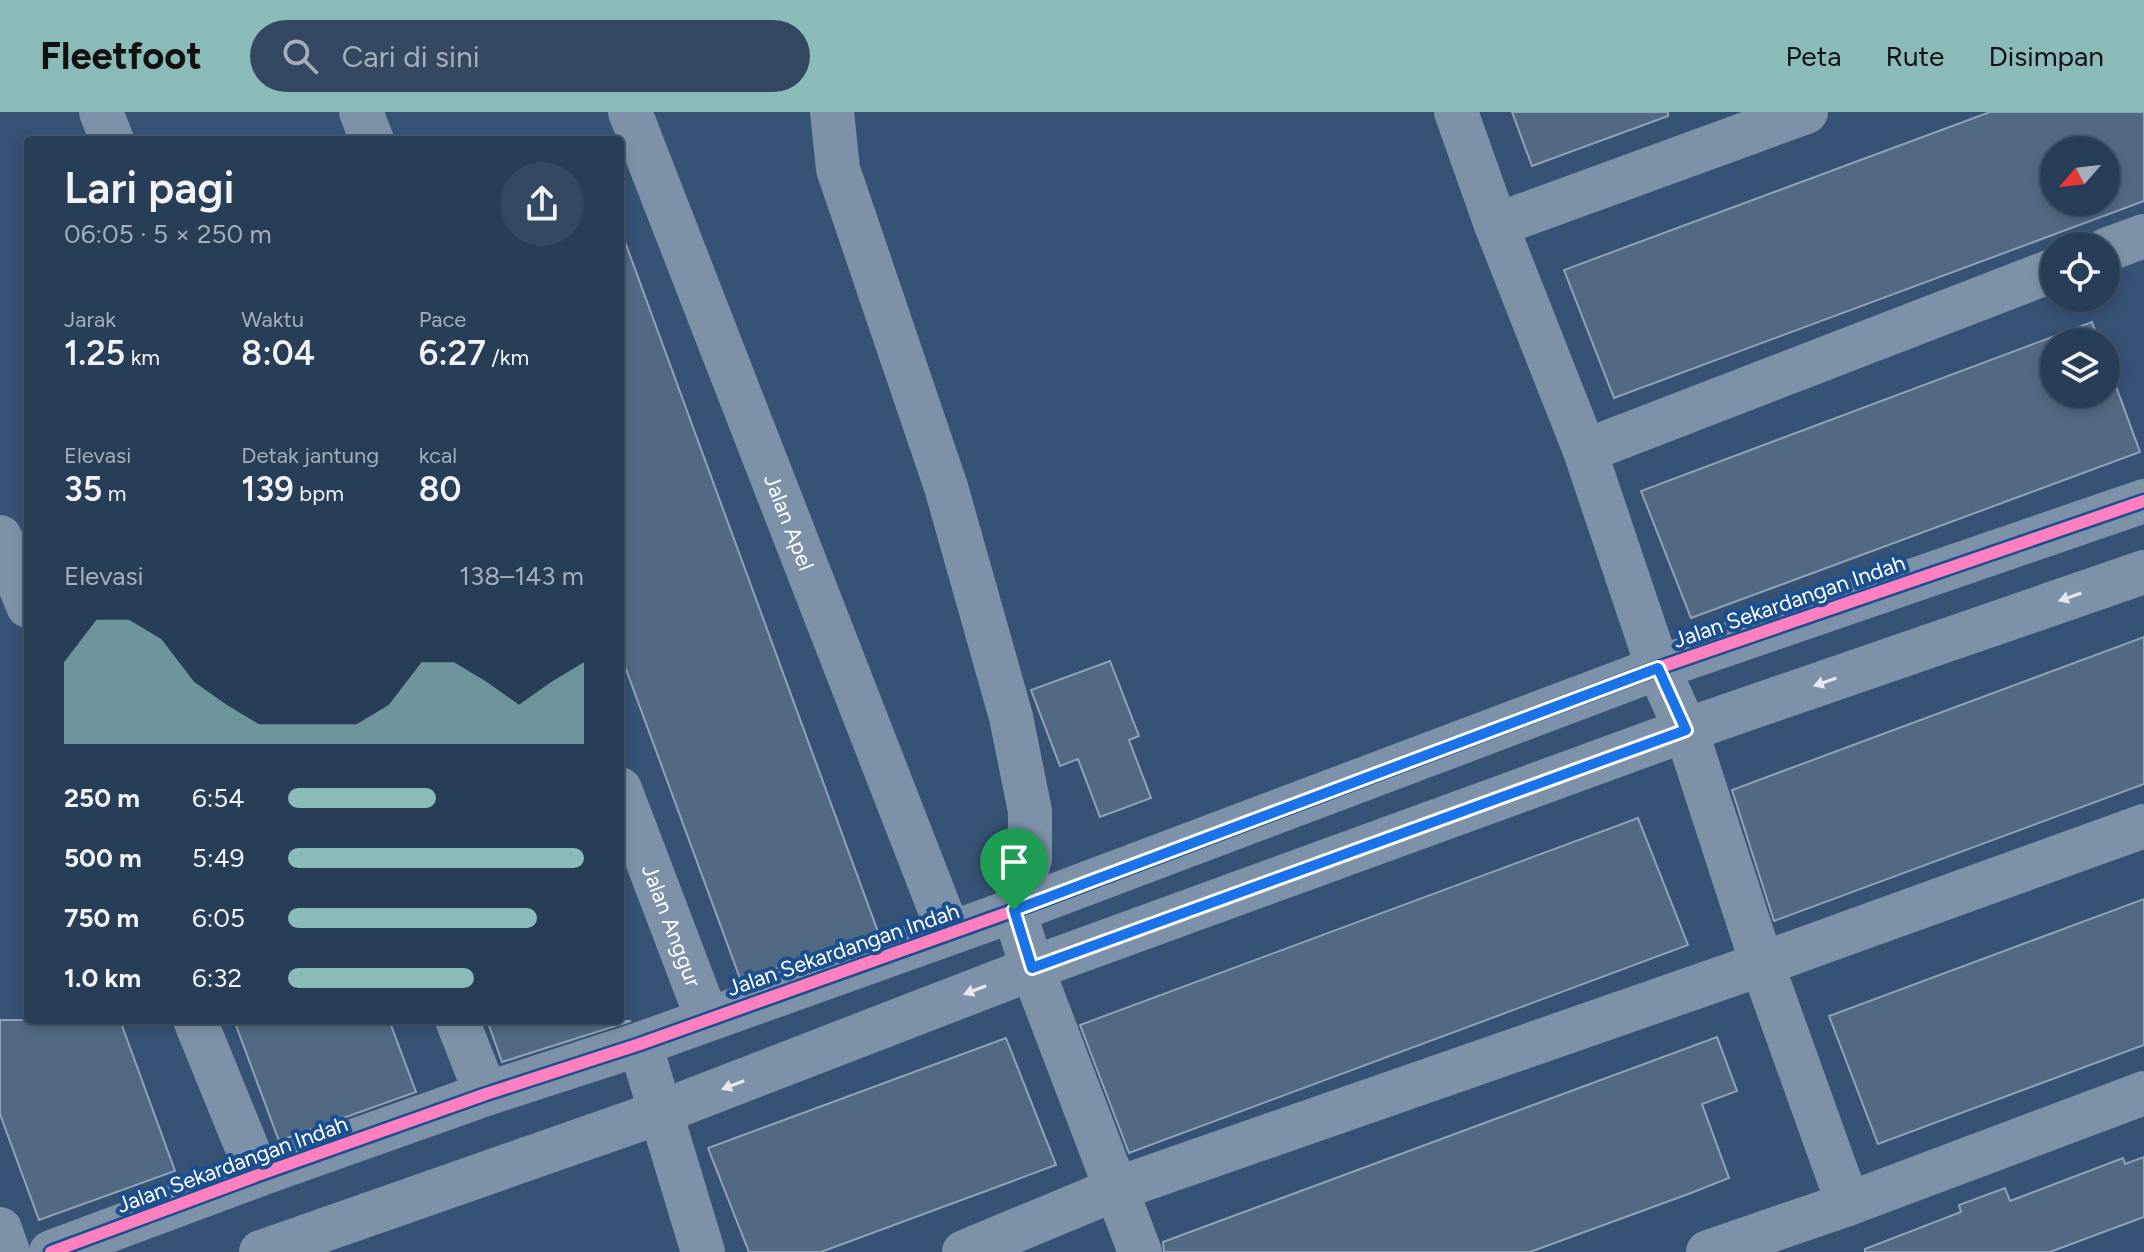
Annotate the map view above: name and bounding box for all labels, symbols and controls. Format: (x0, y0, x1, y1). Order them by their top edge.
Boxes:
search box (250, 20, 810, 92)
text: Fleetfoot (40, 33, 202, 79)
icon: search (278, 34, 322, 78)
text: Cari di sini (342, 38, 480, 75)
text: Peta (1785, 39, 1841, 73)
text: Rute (1885, 39, 1944, 73)
text: Disimpan (1988, 39, 2104, 73)
north arrow (2040, 136, 2120, 216)
map controls (2040, 136, 2120, 408)
text: Lari pagi (64, 161, 235, 214)
button: share (500, 162, 584, 246)
text: 06:05 · 5 × 250 m (64, 218, 272, 250)
button: locate (2040, 232, 2120, 312)
text: Jarak (64, 306, 116, 333)
text: Waktu (241, 306, 304, 333)
text: Pace (419, 306, 466, 333)
button: layers (2040, 328, 2120, 408)
text: 1.25 (64, 333, 125, 374)
text: 8:04 (241, 333, 315, 374)
text: 6:27 (419, 333, 486, 374)
text: km (125, 344, 160, 371)
text: /km (486, 344, 529, 371)
text: Elevasi (64, 442, 131, 469)
text: Detak jantung (241, 442, 379, 469)
text: kcal (419, 442, 457, 469)
text: 35 (64, 469, 102, 510)
text: 139 (241, 469, 294, 510)
text: 80 (419, 469, 461, 510)
street label: Jalan Apel (758, 470, 820, 574)
text: m (102, 480, 127, 507)
text: bpm (294, 480, 344, 507)
street label: Jalan Sekardangan Indah (1670, 549, 1909, 654)
text: Elevasi (64, 560, 144, 592)
text: 138–143 m (459, 560, 584, 592)
one-way arrow (2058, 591, 2082, 604)
one-way arrow (1812, 676, 1836, 688)
text: 250 m (64, 782, 140, 814)
text: 6:54 (192, 782, 244, 814)
pin (980, 828, 1048, 910)
icon: arrive (992, 840, 1036, 884)
text: 500 m (64, 842, 142, 874)
text: 5:49 (192, 842, 244, 874)
street label: Jalan Anggur (636, 861, 707, 991)
street label: Jalan Sekardangan Indah (724, 897, 963, 1002)
text: 750 m (64, 902, 139, 934)
text: 6:05 (192, 902, 245, 934)
text: 1.0 km (64, 962, 141, 994)
text: 6:32 (192, 962, 242, 994)
one-way arrow (963, 984, 987, 997)
one-way arrow (720, 1079, 744, 1092)
street label: Jalan Sekardangan Indah (113, 1110, 351, 1219)

